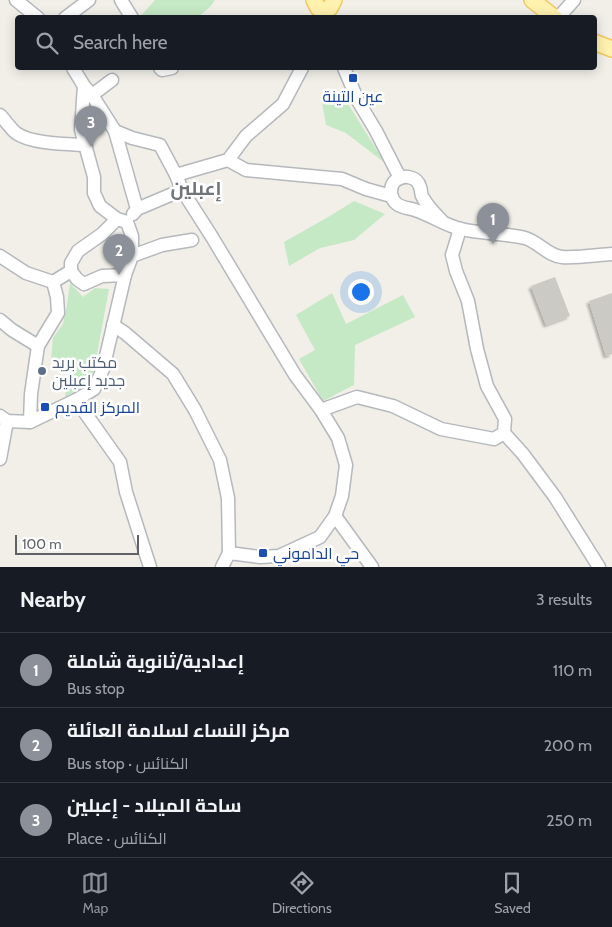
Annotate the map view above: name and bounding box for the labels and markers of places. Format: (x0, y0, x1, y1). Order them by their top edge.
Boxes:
marker: عين التينة (347, 72, 359, 84)
place label: عين التينة (322, 87, 384, 107)
pin: 3 (75, 106, 107, 147)
pin: 1 (477, 203, 509, 244)
pin: 2 (103, 234, 135, 275)
place label: مكتب بريد جديد إعبلين (52, 353, 125, 391)
marker: مكتب بريد جديد إعبلين (36, 365, 48, 377)
place label: المركز القديم (55, 398, 140, 419)
marker: المركز القديم (39, 401, 51, 413)
place label: حي الداموني (273, 544, 359, 567)
marker: حي الداموني (257, 547, 269, 559)

